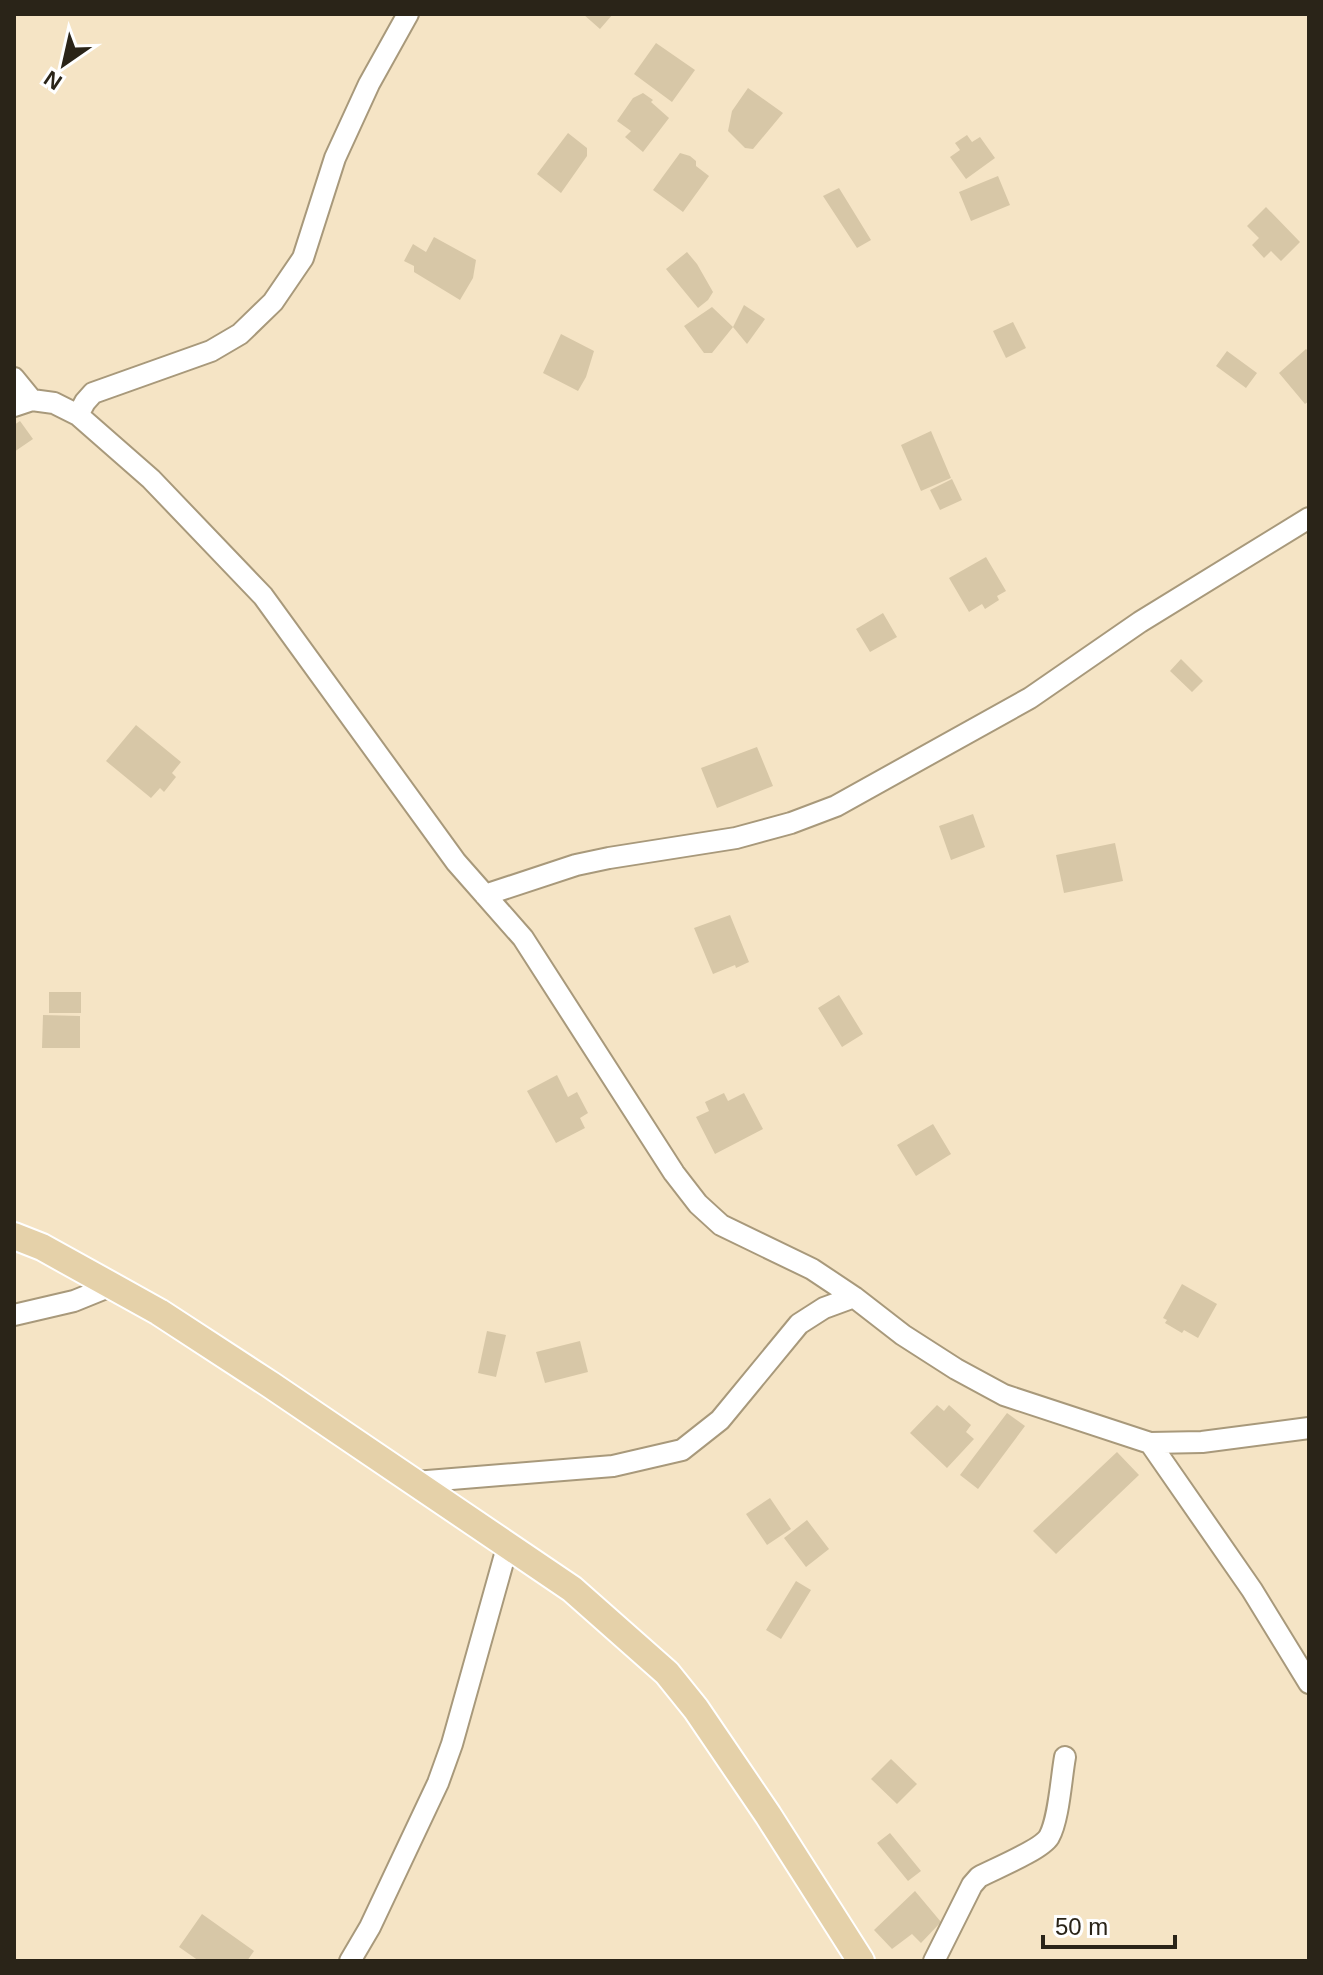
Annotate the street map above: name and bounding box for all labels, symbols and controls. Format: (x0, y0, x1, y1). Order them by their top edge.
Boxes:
north arrow (24, 24, 104, 104)
text: N (40, 65, 67, 95)
scale bar (1043, 1899, 1175, 1949)
text: 50 m (1055, 1913, 1108, 1940)

